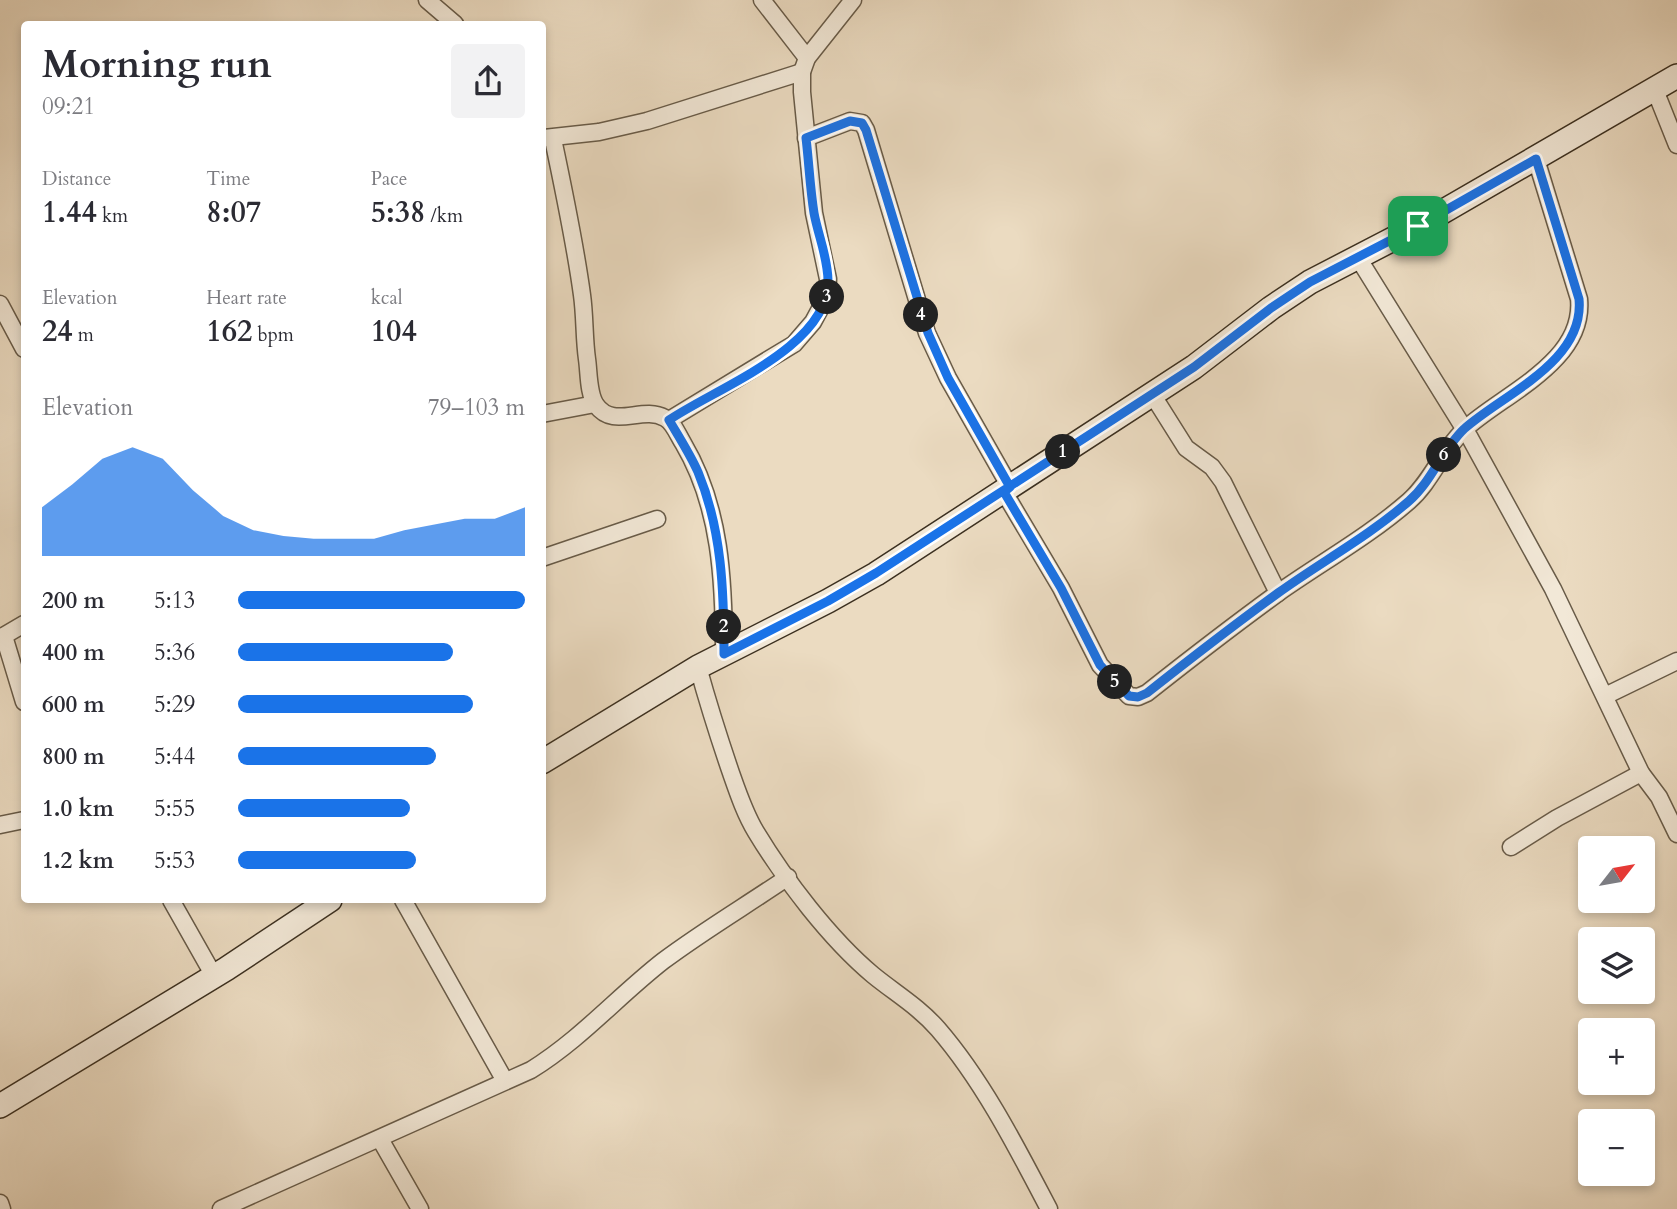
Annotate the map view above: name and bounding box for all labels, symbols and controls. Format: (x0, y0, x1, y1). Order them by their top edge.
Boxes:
text: Morning run (42, 39, 272, 91)
button: share (451, 44, 525, 118)
text: 09:21 (42, 91, 95, 122)
text: Distance (42, 166, 111, 192)
text: Time (206, 166, 250, 192)
text: Pace (371, 166, 407, 192)
text: 1.44 (42, 192, 97, 233)
text: 8:07 (206, 192, 261, 233)
text: 5:38 (371, 192, 425, 233)
pin (1388, 196, 1448, 256)
text: km (97, 203, 128, 229)
text: /km (425, 203, 463, 229)
icon: arrive (1399, 207, 1437, 245)
pin: 3 (810, 280, 844, 314)
text: 3 (822, 283, 831, 309)
text: Elevation (42, 285, 117, 311)
text: Heart rate (206, 285, 287, 311)
text: kcal (371, 285, 403, 311)
pin: 4 (904, 298, 939, 332)
text: 4 (916, 301, 925, 327)
text: 24 (42, 311, 73, 352)
text: 162 (206, 311, 252, 352)
text: 104 (371, 311, 417, 352)
text: m (73, 322, 94, 348)
text: bpm (252, 322, 294, 348)
text: Elevation (42, 392, 133, 423)
text: 79–103 m (428, 392, 525, 423)
pin: 1 (1046, 434, 1080, 470)
text: 1 (1058, 438, 1067, 464)
pin: 6 (1426, 438, 1462, 472)
text: 6 (1439, 441, 1448, 467)
text: 200 m (42, 585, 105, 616)
text: 5:13 (154, 585, 195, 616)
pin: 2 (706, 610, 742, 644)
text: 2 (719, 613, 728, 639)
text: 400 m (42, 637, 105, 668)
text: 5:36 (154, 637, 195, 668)
pin: 5 (1098, 664, 1132, 700)
text: 5 (1110, 668, 1119, 694)
text: 600 m (42, 689, 105, 720)
text: 5:29 (154, 689, 195, 720)
text: 800 m (42, 741, 105, 772)
text: 5:44 (154, 741, 195, 772)
text: 1.0 km (42, 793, 114, 824)
text: 5:55 (154, 793, 195, 824)
north arrow (1578, 836, 1656, 914)
map controls (1578, 836, 1655, 1186)
text: 1.2 km (42, 845, 114, 876)
text: 5:53 (154, 845, 195, 876)
button: layers (1578, 927, 1655, 1004)
button: + (1578, 1018, 1655, 1095)
button: − (1578, 1109, 1655, 1186)

